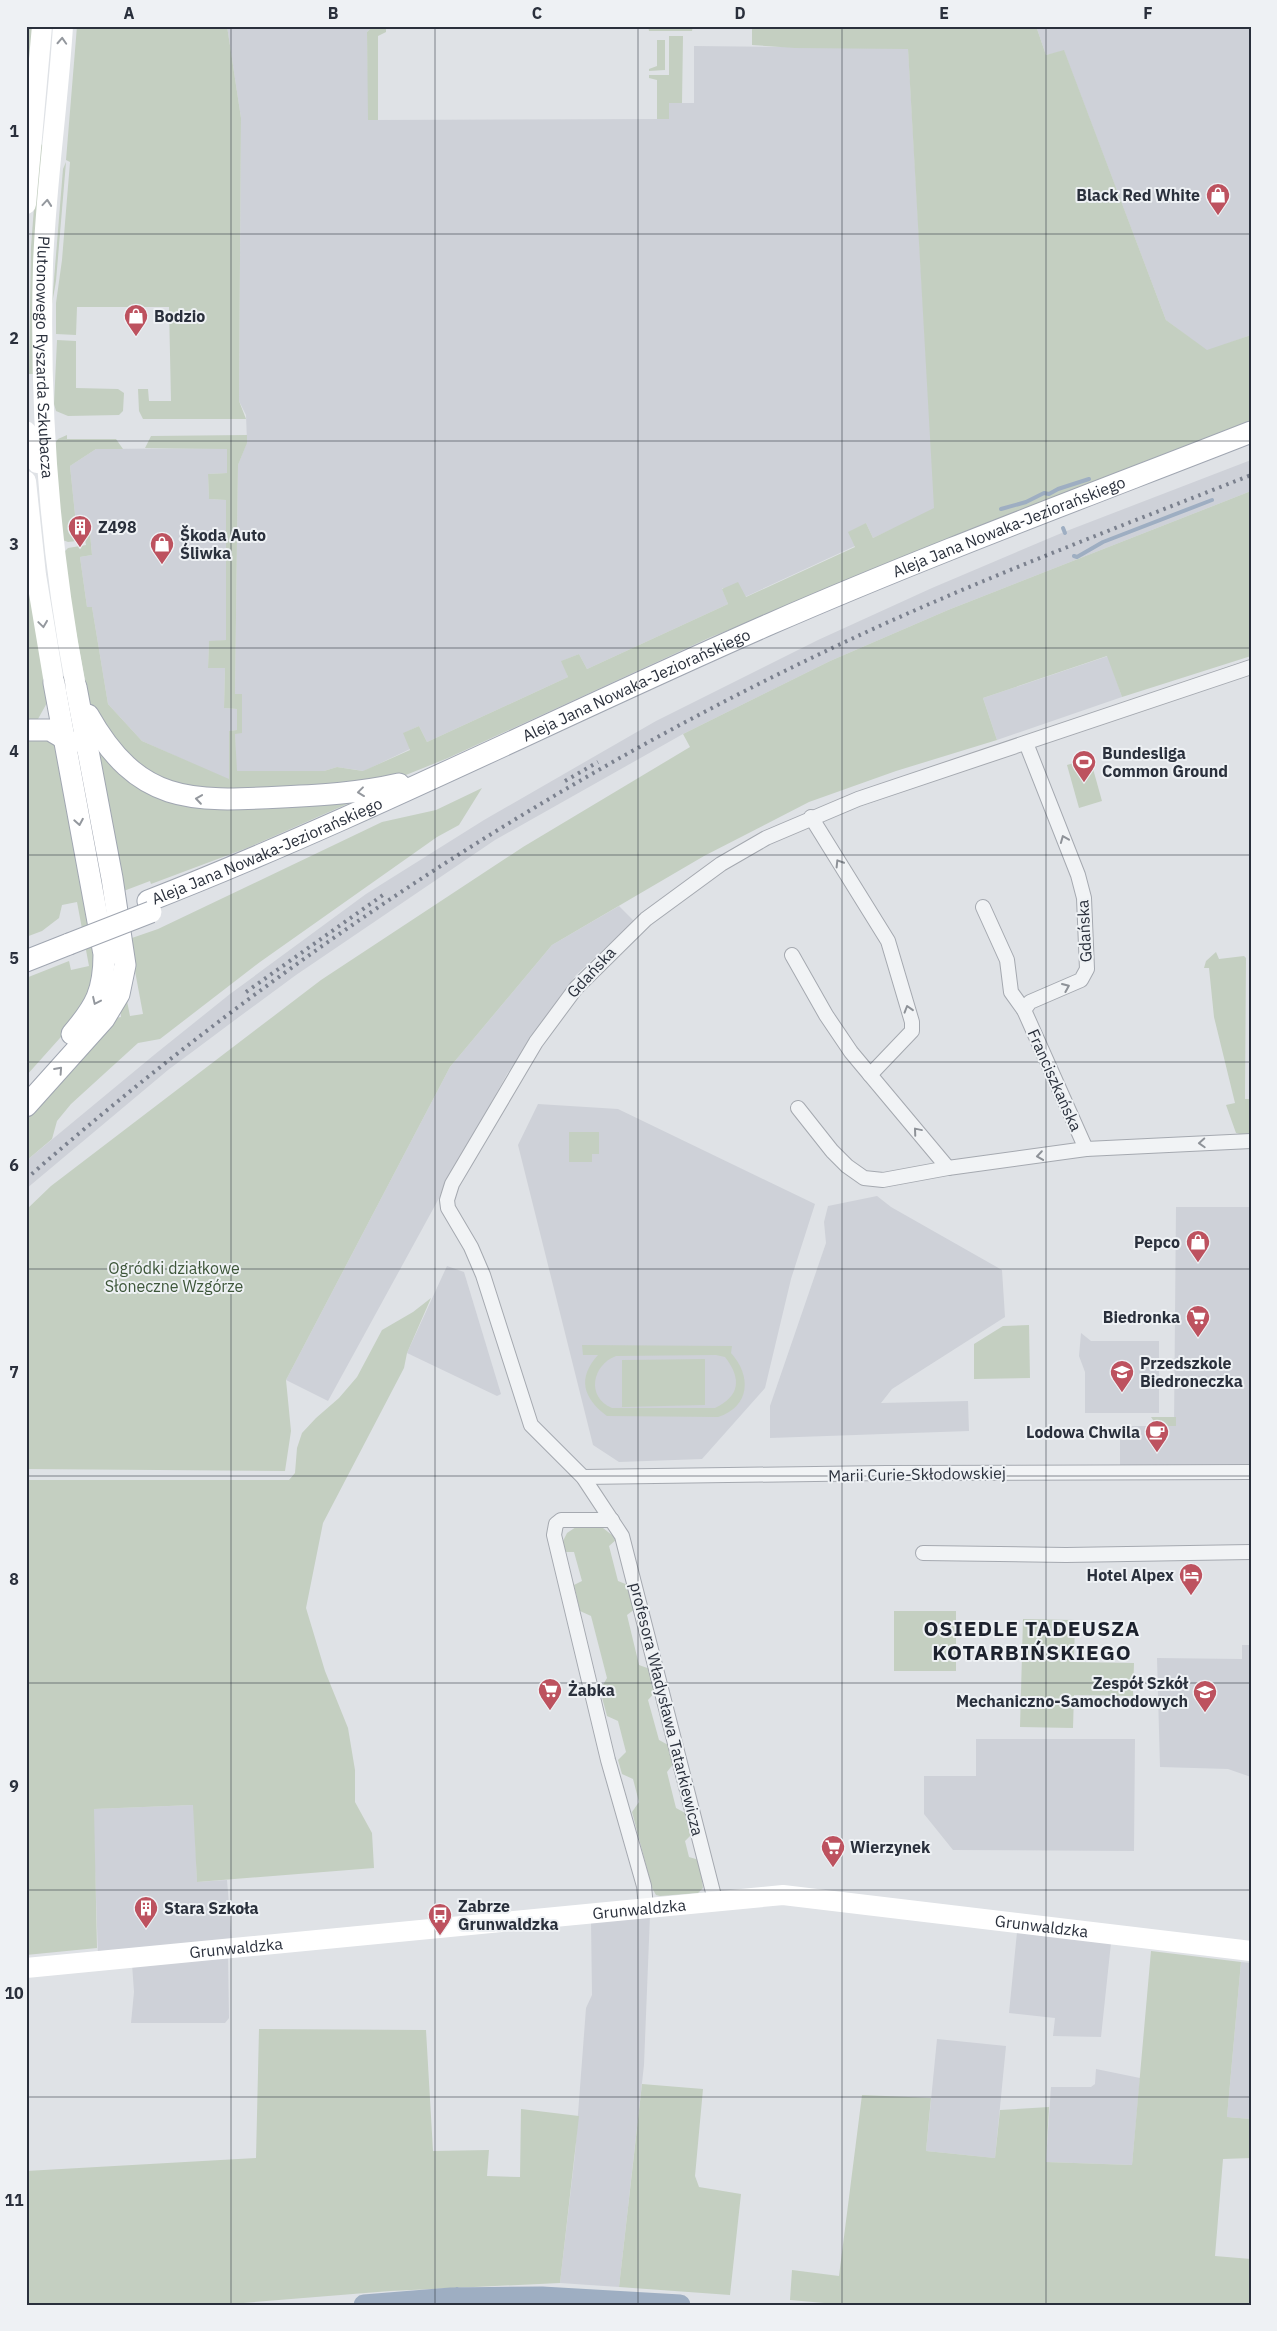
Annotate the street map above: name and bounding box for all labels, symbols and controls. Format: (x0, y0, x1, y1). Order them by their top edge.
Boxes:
text: A (124, 3, 135, 23)
text: B (328, 3, 339, 23)
text: C (532, 3, 542, 23)
text: D (734, 3, 746, 23)
text: E (939, 3, 949, 23)
text: F (1143, 3, 1153, 23)
one-way arrow (56, 37, 67, 45)
text: 1 (9, 121, 19, 141)
shop icon: Black Red White (1205, 182, 1231, 216)
place label: Black Red White (1076, 185, 1200, 205)
one-way arrow (41, 199, 52, 207)
street label: Plutonowego Ryszarda Szkubacza (32, 235, 58, 480)
shop icon: Bodzio (123, 303, 149, 337)
place label: Bodzio (154, 306, 205, 326)
text: 2 (9, 328, 19, 348)
street label: Aleja Jana Nowaka-Jeziorańskiego (889, 472, 1128, 581)
building icon: Z498 (67, 514, 93, 548)
place label: Z498 (98, 517, 137, 537)
place label: Škoda Auto Śliwka (180, 524, 266, 563)
shop icon: Škoda Auto Śliwka (149, 531, 175, 565)
text: 3 (9, 534, 19, 554)
one-way arrow (38, 619, 48, 628)
street label: Aleja Jana Nowaka-Jeziorańskiego (519, 624, 753, 746)
text: 4 (9, 741, 19, 761)
place label: Bundesliga Common Ground (1102, 743, 1228, 781)
sports icon: Bundesliga Common Ground (1071, 749, 1097, 783)
one-way arrow (357, 786, 365, 797)
street label: Aleja Jana Nowaka-Jeziorańskiego (149, 793, 385, 909)
one-way arrow (195, 794, 203, 805)
one-way arrow (74, 818, 84, 827)
one-way arrow (1060, 836, 1070, 844)
one-way arrow (836, 860, 846, 869)
street label: Gdańska (1072, 899, 1096, 963)
street label: Gdańska (562, 942, 620, 1002)
text: 5 (9, 948, 19, 968)
one-way arrow (1061, 982, 1070, 993)
one-way arrow (92, 996, 102, 1005)
one-way arrow (904, 1006, 914, 1014)
street label: Franciszkańska (1024, 1026, 1087, 1135)
one-way arrow (53, 1066, 62, 1075)
one-way arrow (914, 1128, 923, 1137)
one-way arrow (1198, 1138, 1206, 1149)
one-way arrow (1036, 1150, 1044, 1160)
text: 6 (9, 1155, 19, 1175)
shop icon: Pepco (1185, 1229, 1211, 1263)
place label: Pepco (1134, 1232, 1180, 1252)
park label: Ogródki działkowe Słoneczne Wzgórze (105, 1258, 243, 1296)
supermarket icon: Biedronka (1185, 1304, 1211, 1338)
place label: Biedronka (1103, 1307, 1180, 1327)
place label: Przedszkole Biedroneczka (1140, 1353, 1243, 1391)
school or university icon: Przedszkole Biedroneczka (1109, 1359, 1135, 1393)
text: 7 (9, 1362, 19, 1382)
cafe icon: Lodowa Chwila (1144, 1419, 1170, 1453)
place label: Lodowa Chwila (1026, 1422, 1140, 1442)
street label: Marii Curie-Skłodowskiej (828, 1462, 1006, 1486)
hotel icon: Hotel Alpex (1178, 1562, 1204, 1596)
place label: Hotel Alpex (1087, 1565, 1174, 1585)
text: 8 (9, 1569, 19, 1589)
street label: profesora Władysława Tatarkiewicza (626, 1580, 708, 1838)
district label: OSIEDLE TADEUSZA KOTARBIŃSKIEGO (924, 1614, 1140, 1666)
place label: Zespół Szkół Mechaniczno-Samochodowych (956, 1673, 1189, 1711)
supermarket icon: Żabka (537, 1677, 563, 1711)
school or university icon: Zespół Szkół Mechaniczno-Samochodowych (1192, 1679, 1218, 1713)
place label: Żabka (568, 1680, 615, 1700)
text: 9 (9, 1776, 19, 1796)
supermarket icon: Wierzynek (820, 1834, 846, 1868)
place label: Wierzynek (850, 1837, 931, 1857)
street label: Grunwaldzka (592, 1894, 687, 1923)
building icon: Stara Szkoła (133, 1895, 159, 1929)
place label: Zabrze Grunwaldzka (458, 1896, 558, 1934)
place label: Stara Szkoła (164, 1898, 258, 1918)
bus stop icon: Zabrze Grunwaldzka (427, 1902, 453, 1936)
street label: Grunwaldzka (994, 1910, 1090, 1942)
street label: Grunwaldzka (188, 1933, 284, 1962)
text: 10 (4, 1983, 24, 2003)
text: 11 (4, 2190, 24, 2210)

